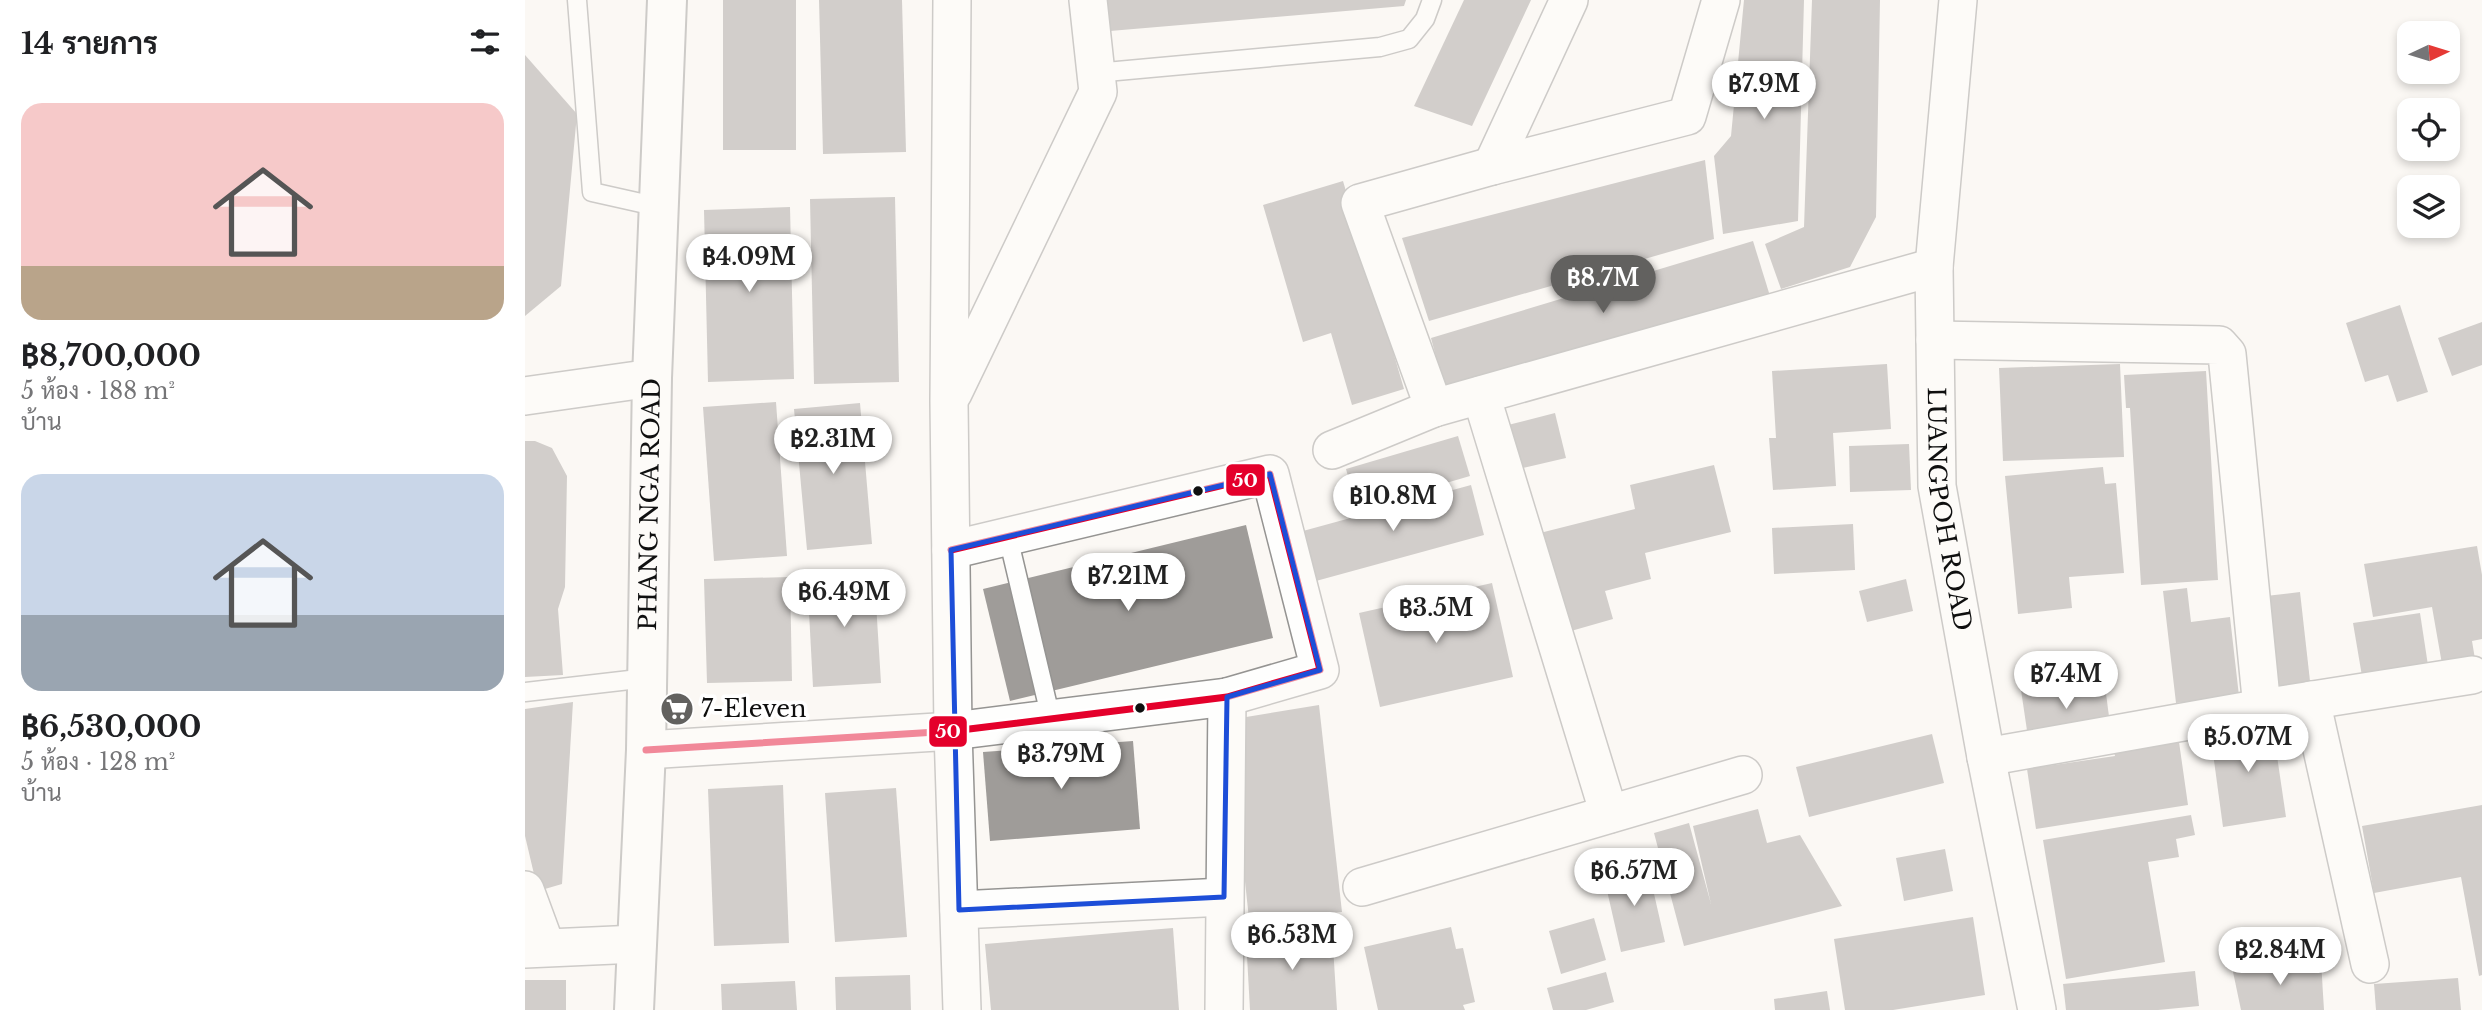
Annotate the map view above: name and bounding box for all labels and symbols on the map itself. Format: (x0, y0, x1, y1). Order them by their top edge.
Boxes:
north arrow (2397, 21, 2461, 84)
pin: ฿7.9M (1715, 61, 1813, 121)
pin: ฿4.09M (692, 234, 806, 294)
pin: ฿8.7M (1554, 256, 1652, 315)
street label: PHANG NGA ROAD (633, 378, 666, 631)
street label: LUANGPOH ROAD (1922, 387, 1978, 633)
pin: ฿2.31M (776, 416, 890, 476)
line badge: 50 (1225, 463, 1266, 497)
text: 50 (1232, 469, 1258, 492)
pin: ฿10.8M (1336, 474, 1450, 533)
unlabelled marker (1191, 484, 1205, 498)
pin: ฿7.21M (1071, 554, 1185, 613)
pin: ฿6.49M (787, 570, 901, 629)
pin: ฿3.5M (1387, 586, 1485, 645)
pin: ฿7.4M (2017, 652, 2115, 711)
supermarket icon: 7-Eleven (658, 690, 696, 728)
place label: 7-Eleven (701, 694, 807, 723)
unlabelled marker (1133, 701, 1147, 715)
pin: ฿5.07M (2191, 714, 2305, 774)
line badge: 50 (928, 715, 968, 748)
text: 50 (935, 720, 961, 743)
pin: ฿3.79M (1004, 732, 1118, 791)
pin: ฿6.57M (1577, 848, 1691, 908)
pin: ฿6.53M (1235, 912, 1349, 972)
pin: ฿2.84M (2223, 928, 2337, 987)

